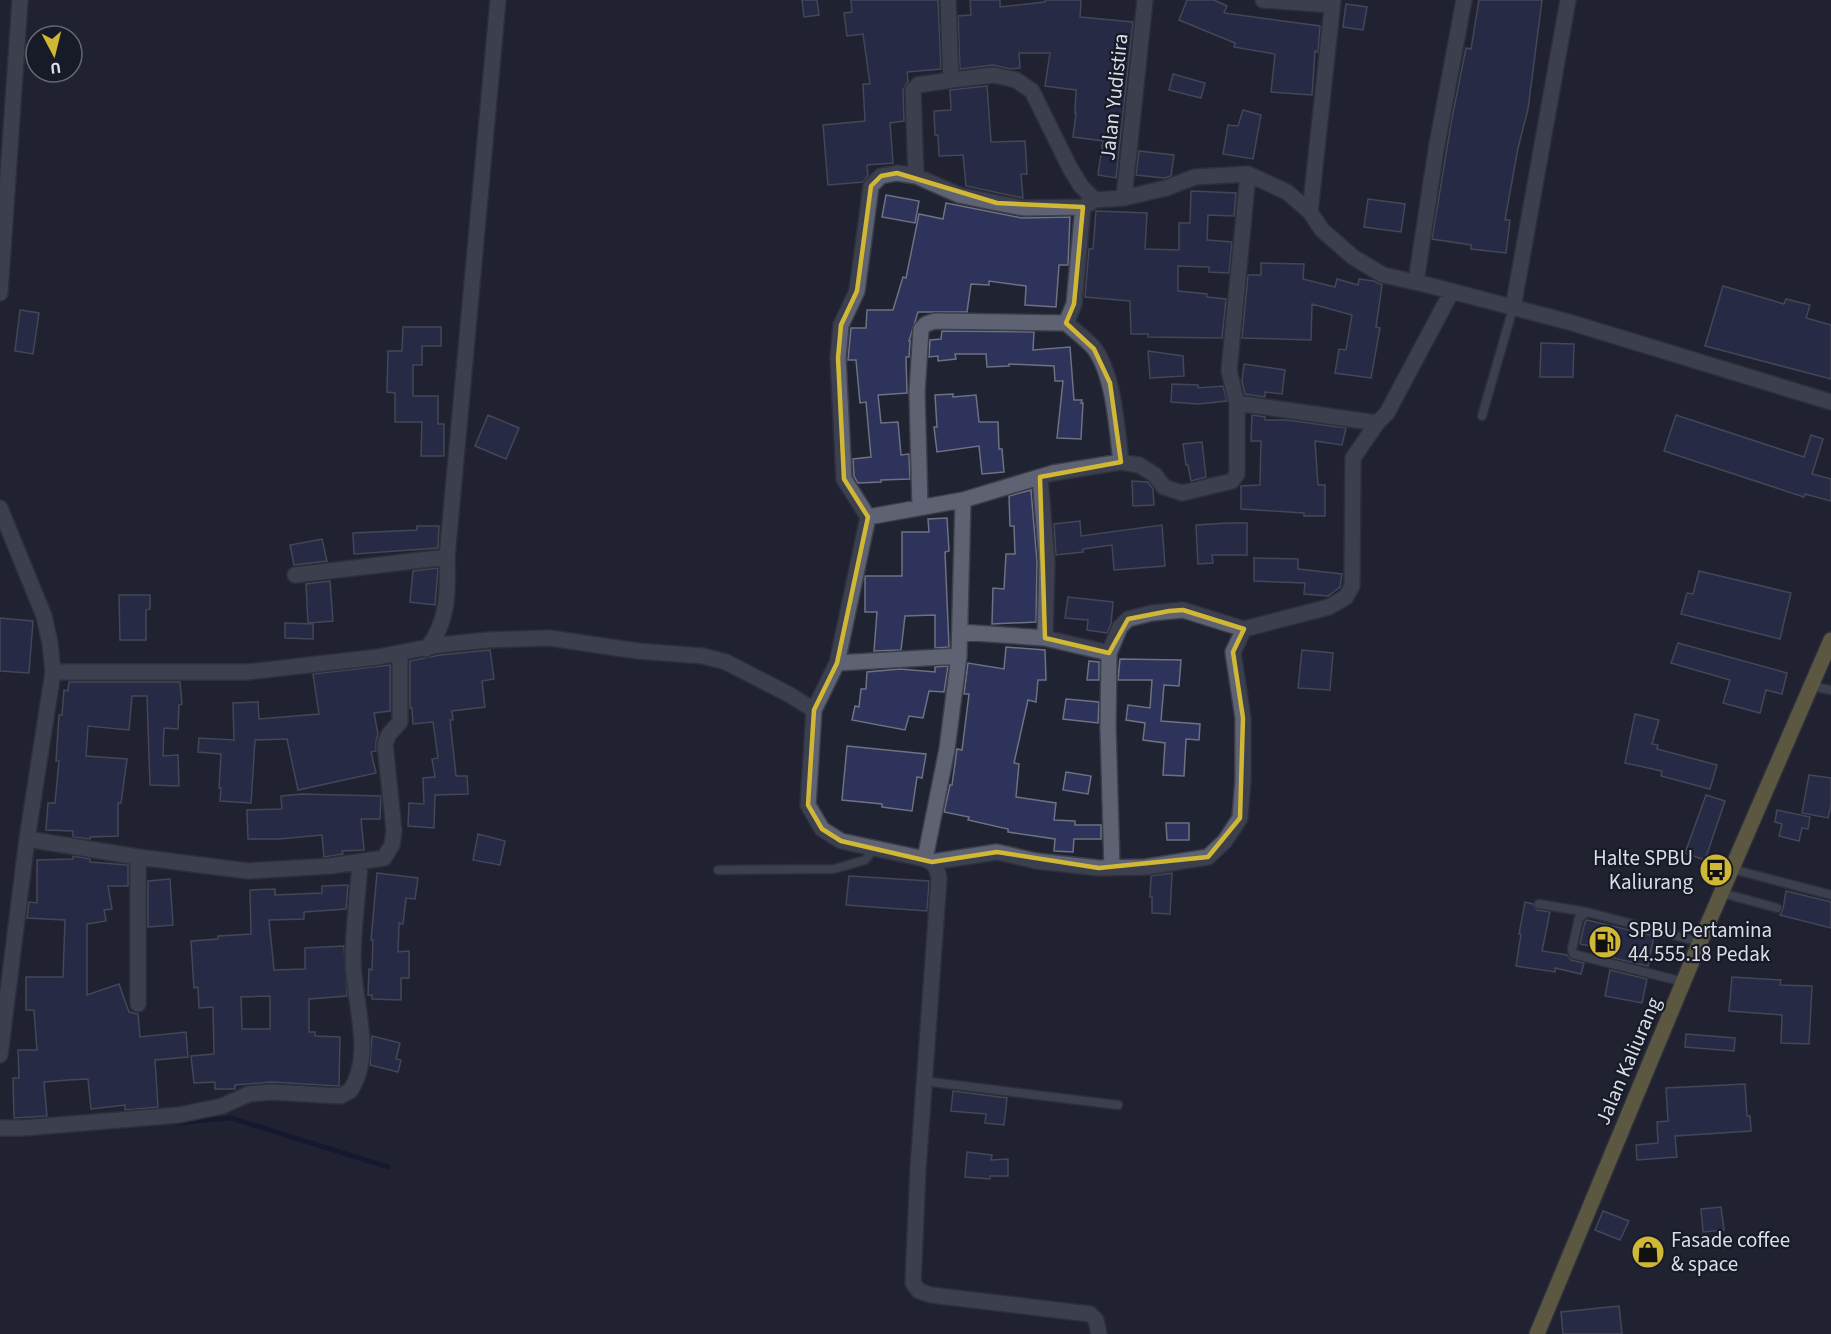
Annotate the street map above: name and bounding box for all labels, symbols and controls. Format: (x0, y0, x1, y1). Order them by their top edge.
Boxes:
north arrow (24, 24, 84, 84)
street label: Jalan Yudistira (1092, 32, 1136, 162)
text: U (49, 56, 62, 79)
place label: Halte SPBU Kaliurang (1593, 843, 1693, 897)
bus stop icon: Halte SPBU Kaliurang (1698, 852, 1734, 888)
place label: SPBU Pertamina 44.555.18 Pedak (1628, 915, 1772, 969)
fuel station icon: SPBU Pertamina 44.555.18 Pedak (1587, 924, 1623, 960)
street label: Jalan Kaliurang (1588, 992, 1669, 1130)
place label: Fasade coffee & space (1671, 1225, 1790, 1279)
shop icon: Fasade coffee & space (1630, 1234, 1666, 1270)

